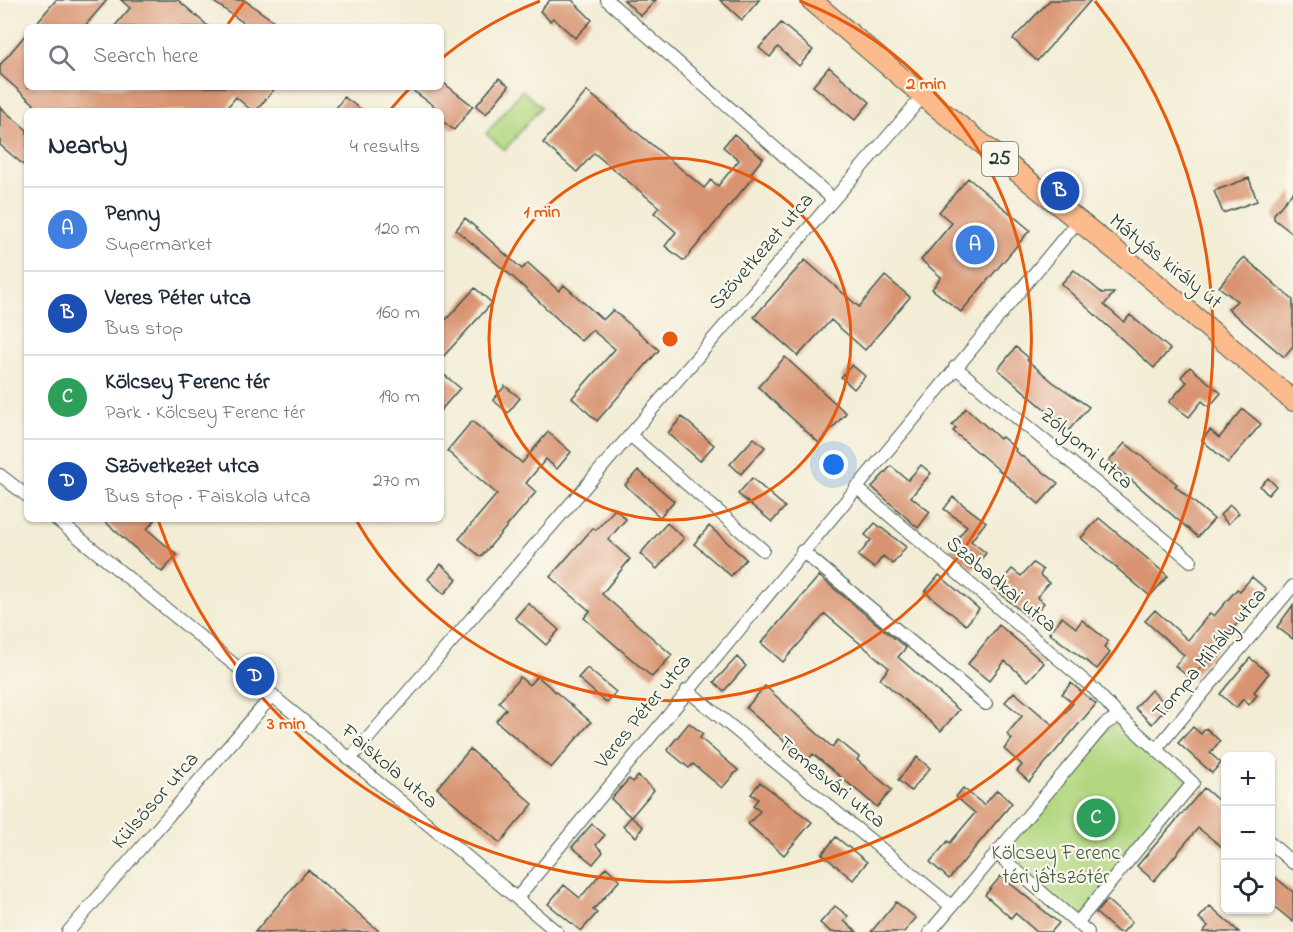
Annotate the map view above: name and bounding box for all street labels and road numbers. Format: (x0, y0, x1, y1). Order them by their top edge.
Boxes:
road number: 25 (982, 142, 1018, 176)
street label: Szövetkezet utca (702, 187, 822, 317)
street label: Mátyás király út (1101, 207, 1228, 319)
street label: Zólyomi utca (1031, 401, 1139, 499)
street label: Szabadkai utca (939, 529, 1063, 641)
street label: Tompa Mihály utca (1146, 582, 1276, 728)
street label: Veres Péter utca (588, 648, 700, 776)
street label: Faiskola utca (333, 717, 444, 817)
street label: Temesvári utca (770, 730, 892, 836)
street label: Külsősor utca (105, 746, 207, 856)

